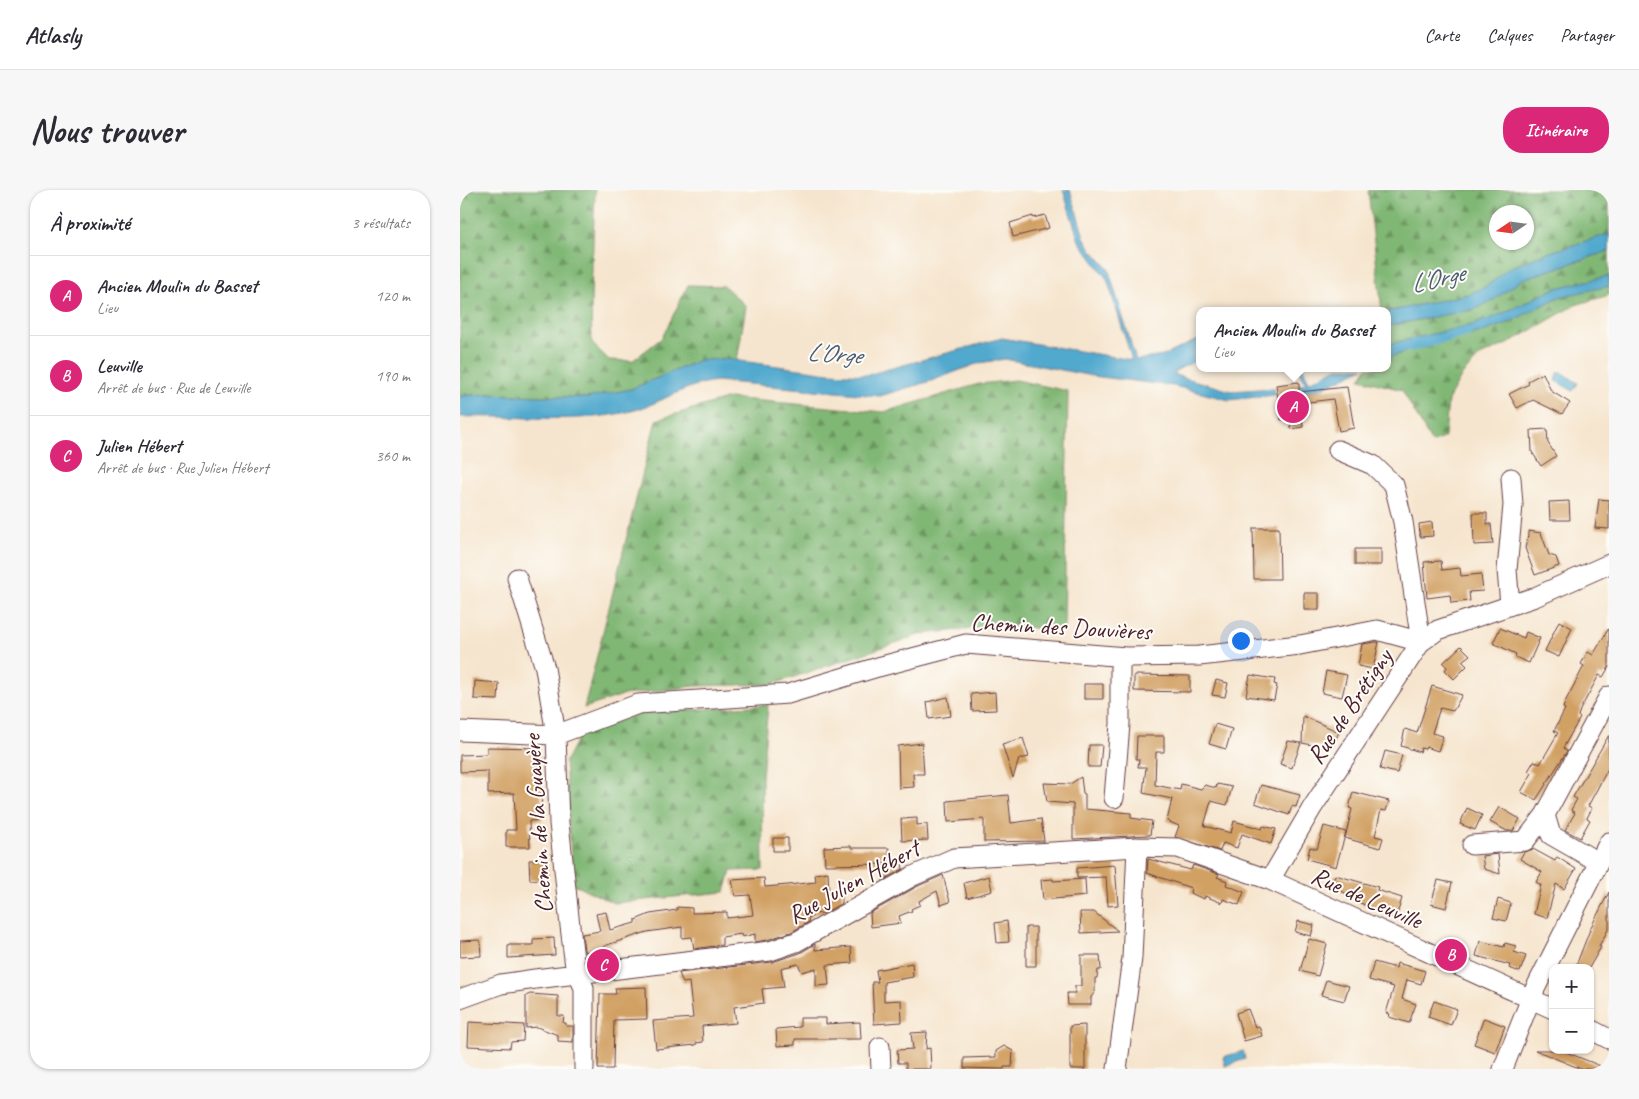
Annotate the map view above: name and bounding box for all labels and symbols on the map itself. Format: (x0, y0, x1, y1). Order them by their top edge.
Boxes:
north arrow (1489, 205, 1534, 250)
water label: L'Orge (1407, 255, 1472, 301)
water label: L'Orge (806, 335, 867, 372)
pin: A (1277, 388, 1309, 426)
street label: Chemin des Douvières (970, 606, 1155, 648)
your location (1228, 628, 1254, 654)
street label: Rue de Brétigny (1300, 641, 1401, 770)
street label: Chemin de la Guayère (516, 731, 560, 915)
street label: Rue Julien Hébert (782, 831, 928, 931)
street label: Rue de Leuville (1306, 859, 1429, 937)
pin: B (1435, 936, 1467, 974)
pin: C (587, 946, 619, 984)

